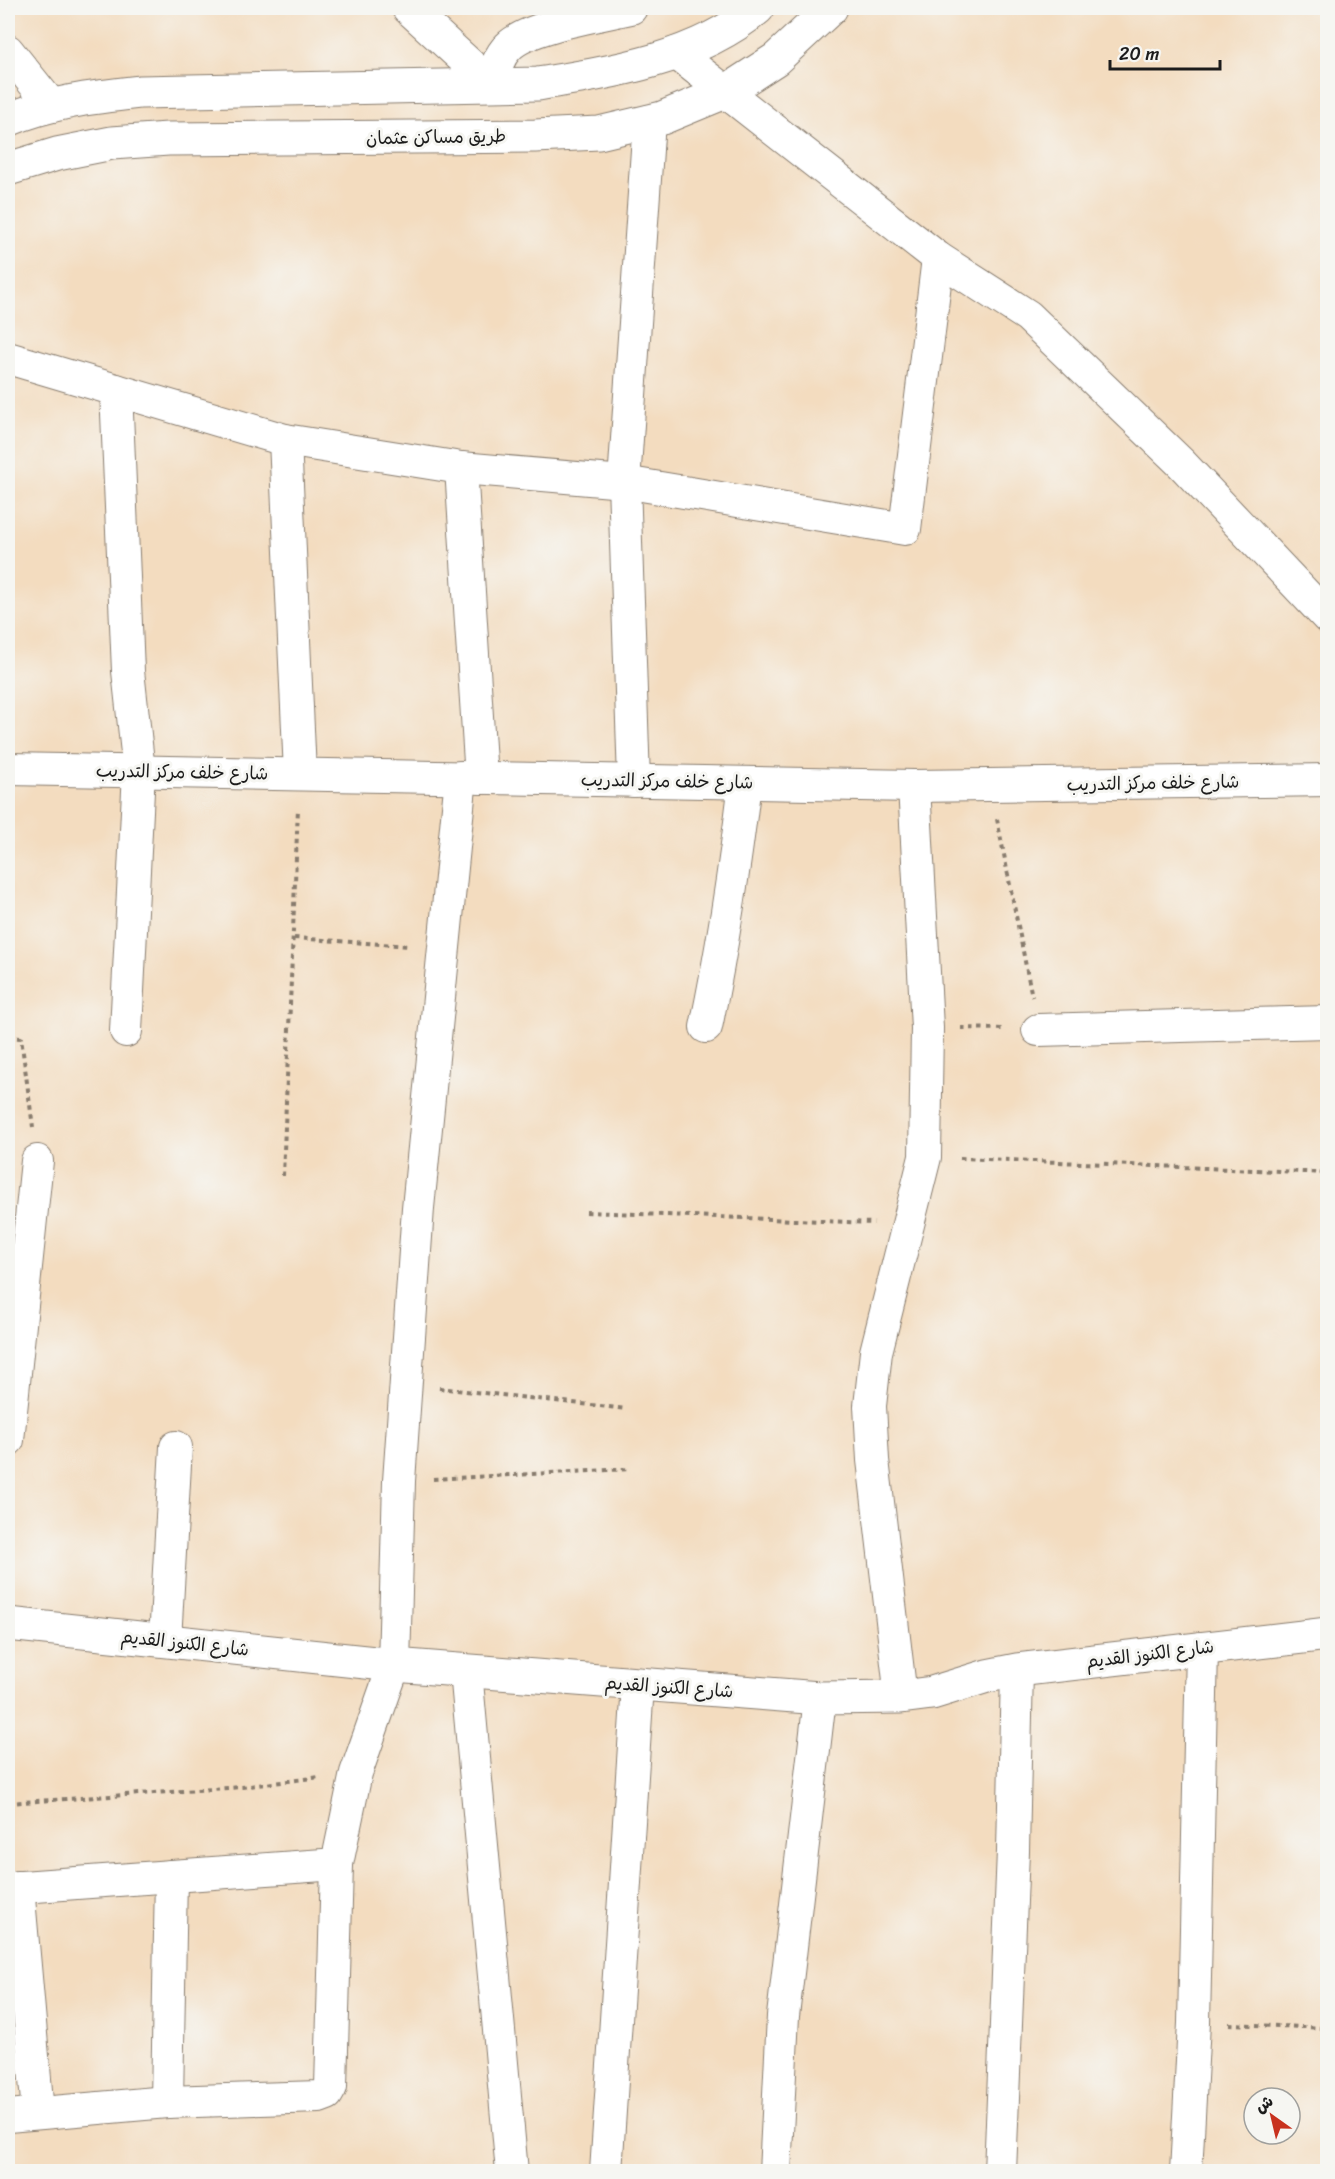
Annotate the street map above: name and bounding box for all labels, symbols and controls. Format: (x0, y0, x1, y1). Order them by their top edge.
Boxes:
scale bar (1110, 33, 1220, 71)
text: 20 m (1119, 38, 1159, 70)
street label: طريق مساكن عثمان (366, 120, 506, 154)
street label: شارع خلف مركز التدريب (95, 754, 269, 790)
street label: شارع خلف مركز التدريب (580, 763, 754, 799)
street label: شارع خلف مركز التدريب (1066, 765, 1240, 801)
street label: شارع الكنوز القديم (119, 1620, 251, 1666)
street label: شارع الكنوز القديم (1084, 1630, 1216, 1678)
street label: شارع الكنوز القديم (604, 1667, 734, 1707)
north arrow (1242, 2086, 1302, 2146)
text: ش (1248, 2087, 1279, 2121)

